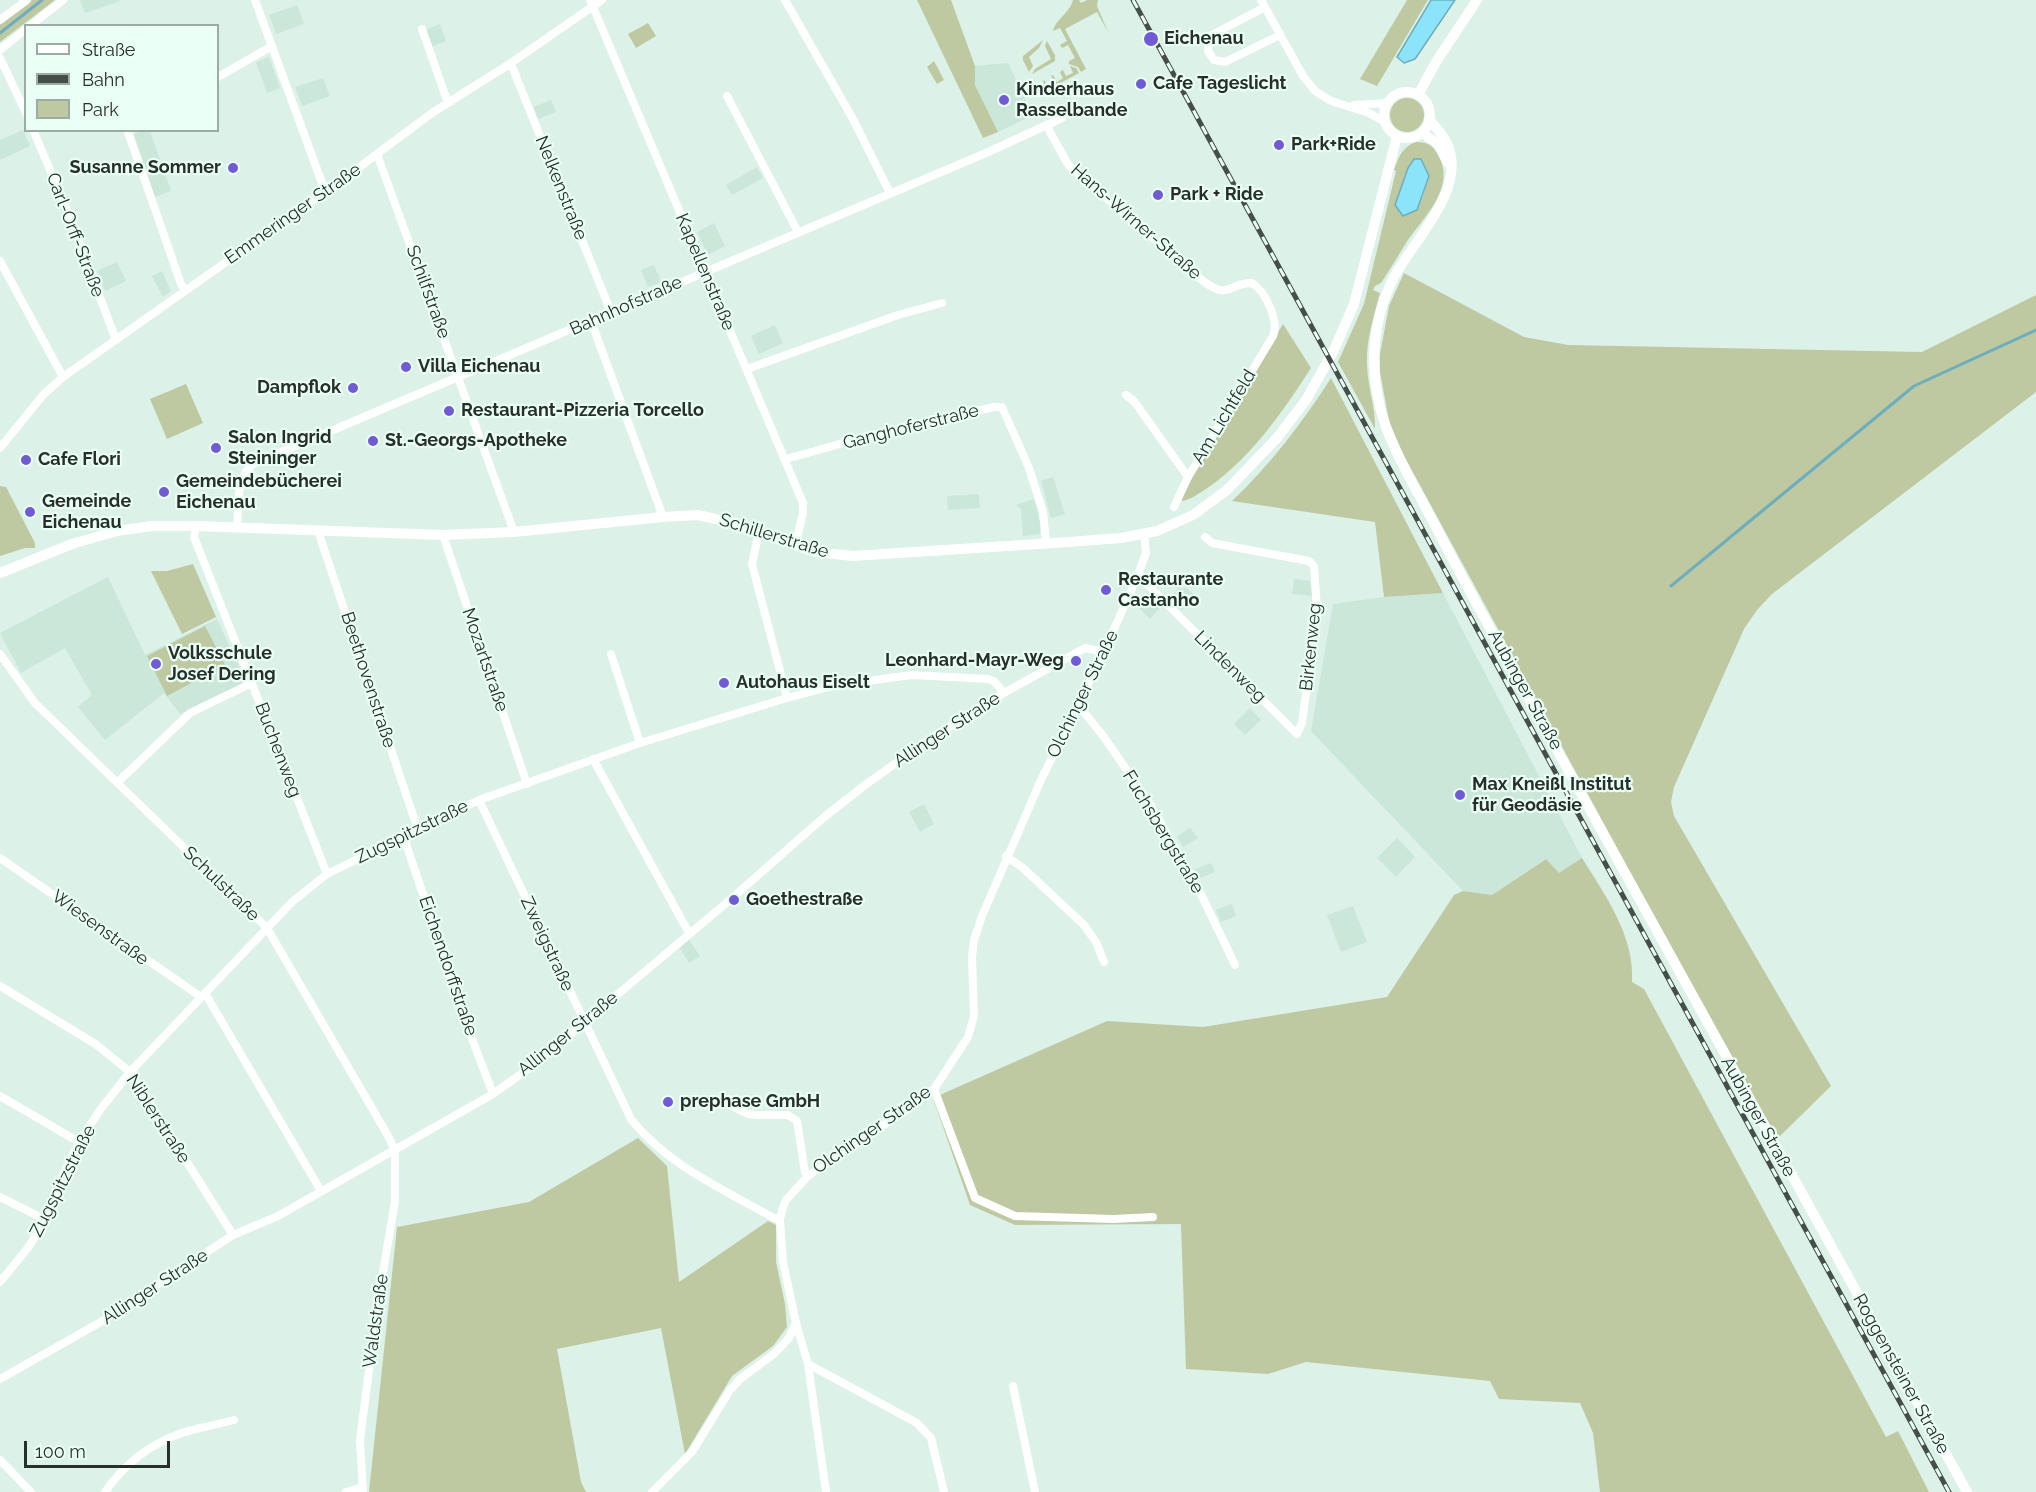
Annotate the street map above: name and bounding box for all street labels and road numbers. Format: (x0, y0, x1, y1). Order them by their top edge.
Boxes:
street label: Nelkenstraße (530, 133, 592, 243)
street label: Emmeringer Straße (221, 159, 365, 269)
street label: Hans-Wirner-Straße (1066, 159, 1206, 285)
street label: Carl-Orff-Straße (41, 170, 109, 300)
street label: Kapellenstraße (671, 210, 739, 334)
street label: Schilfstraße (401, 243, 455, 341)
street label: Bahnhofstraße (566, 272, 686, 340)
street label: Am Lichtfeld (1187, 366, 1261, 468)
street label: Ganghoferstraße (841, 400, 981, 454)
street label: Schillerstraße (717, 509, 831, 563)
street label: Birkenweg (1296, 602, 1326, 692)
street label: Mozartstraße (457, 605, 513, 715)
street label: Beethovenstraße (336, 609, 400, 751)
street label: Lindenweg (1189, 626, 1271, 708)
street label: Aubinger Straße (1483, 626, 1567, 754)
street label: Olchinger Straße (1043, 627, 1123, 761)
street label: Allinger Straße (890, 688, 1004, 772)
street label: Buchenweg (250, 699, 306, 801)
street label: Fuchsbergstraße (1118, 766, 1208, 898)
street label: Zugspitzstraße (352, 795, 472, 869)
street label: Schulstraße (178, 842, 264, 926)
street label: Wiesenstraße (47, 886, 153, 970)
street label: Eichendorffstraße (414, 893, 482, 1039)
street label: Zweigstraße (516, 893, 578, 995)
street label: Allinger Straße (514, 987, 622, 1081)
street label: Aubinger Straße (1716, 1053, 1800, 1181)
street label: Niblerstraße (121, 1070, 195, 1168)
street label: Olchinger Straße (809, 1081, 935, 1179)
street label: Zugspitzstraße (26, 1121, 100, 1241)
street label: Allinger Straße (98, 1245, 212, 1329)
street label: Waldstraße (359, 1272, 393, 1370)
street label: Roggensteiner Straße (1848, 1290, 1954, 1458)

